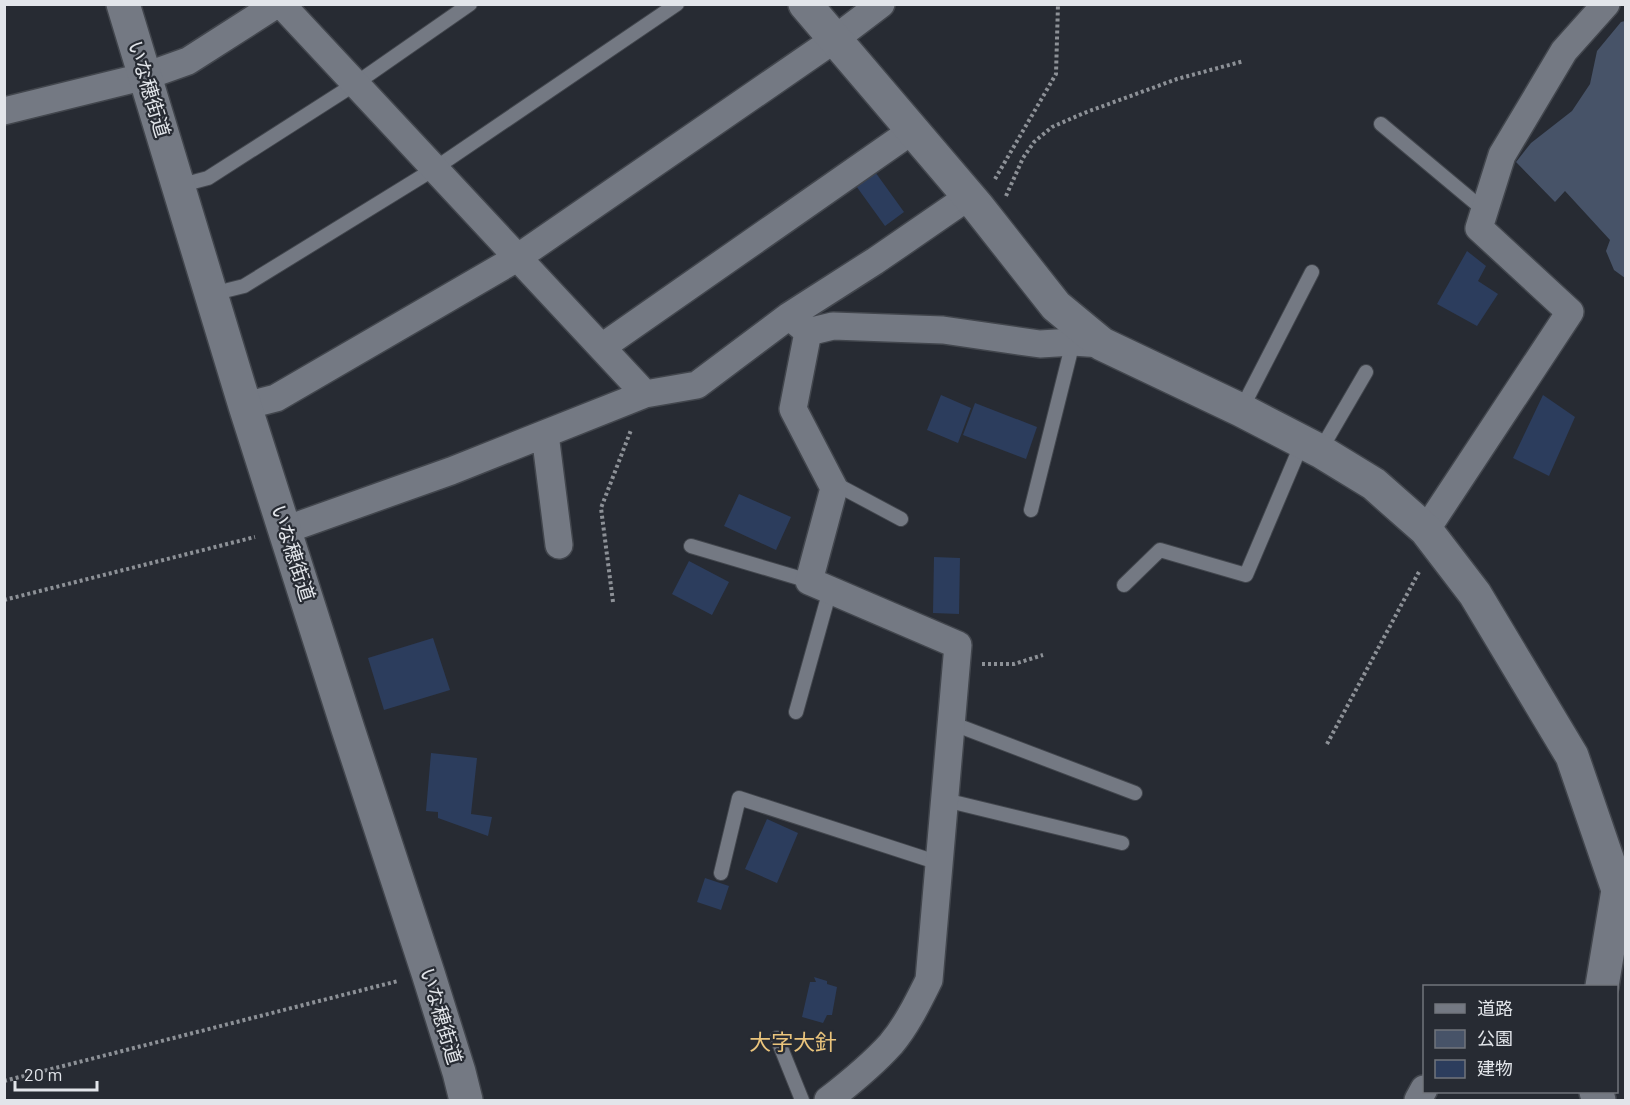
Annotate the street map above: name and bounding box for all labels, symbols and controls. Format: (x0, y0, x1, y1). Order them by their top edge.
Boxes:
street label: いな穂街道 (124, 37, 176, 140)
street label: いな穂街道 (267, 501, 321, 604)
street label: いな穂街道 (416, 964, 468, 1067)
legend (1423, 985, 1618, 1093)
text: 道路 (1477, 997, 1513, 1019)
text: 公園 (1477, 1027, 1513, 1049)
district label: 大字大針 (749, 1028, 837, 1054)
scale bar (15, 1054, 98, 1092)
text: 建物 (1477, 1057, 1513, 1079)
text: 20 m (24, 1063, 62, 1085)

